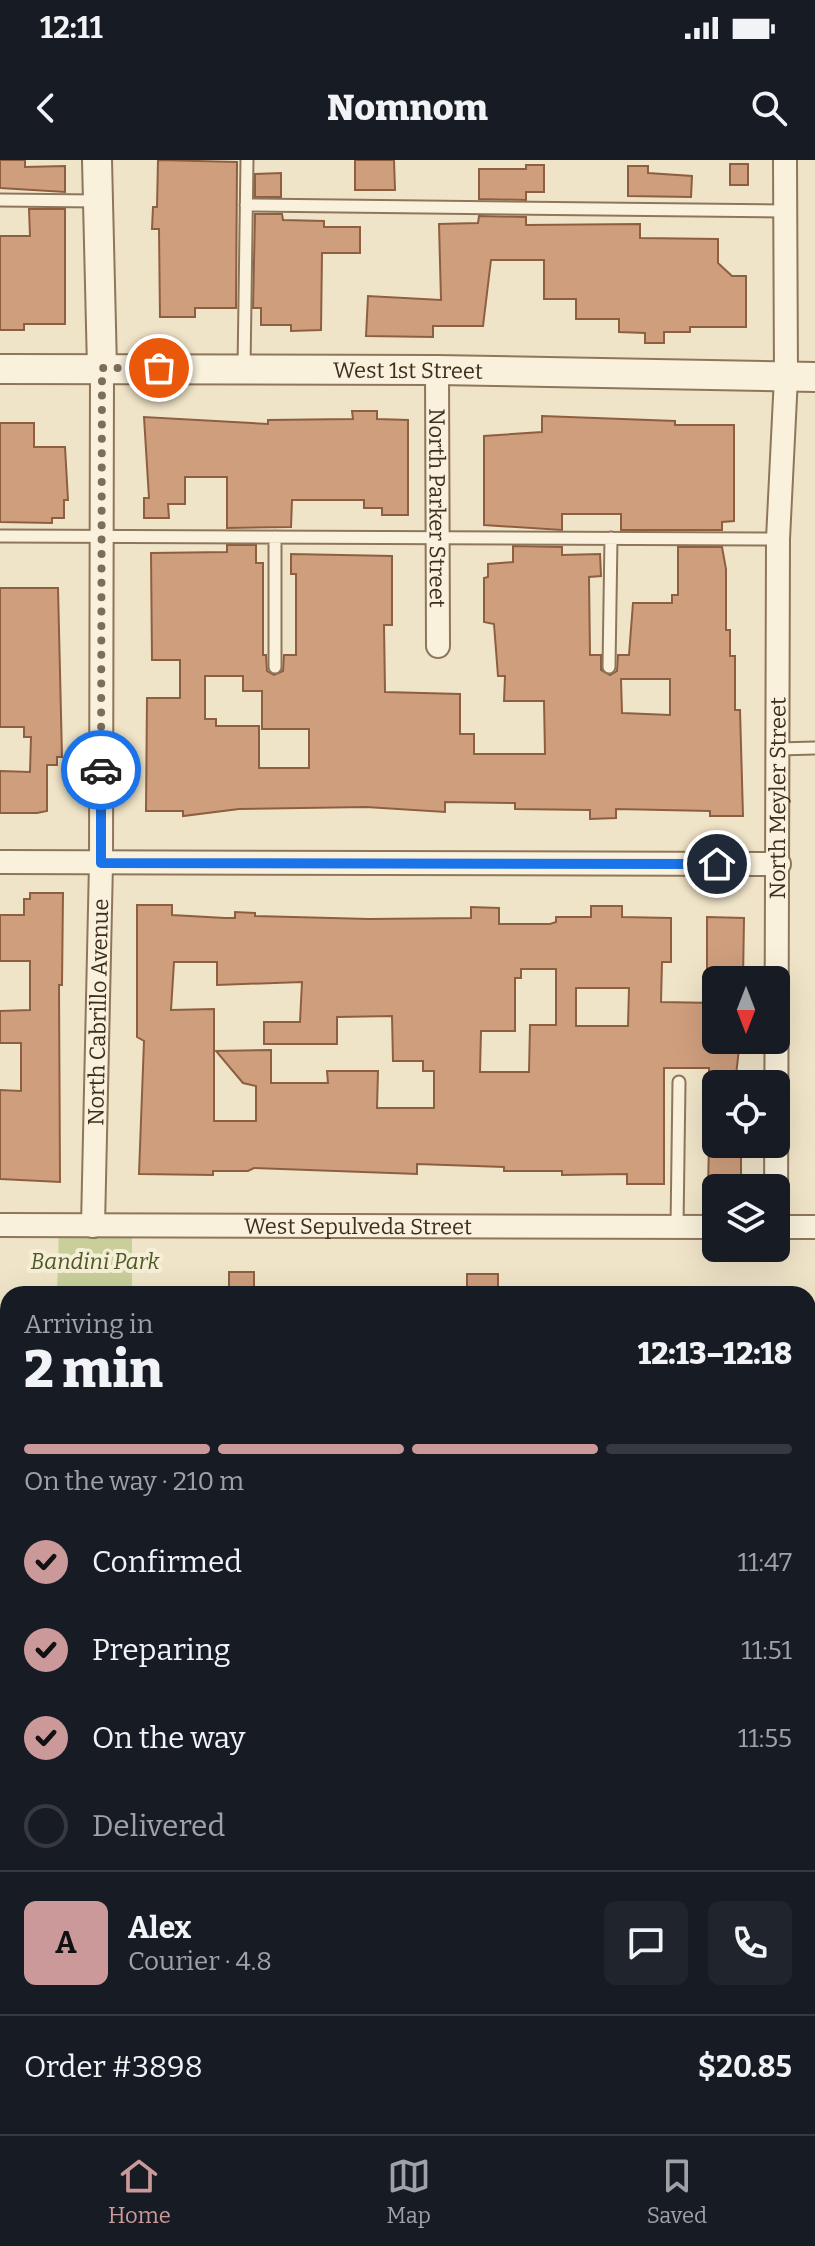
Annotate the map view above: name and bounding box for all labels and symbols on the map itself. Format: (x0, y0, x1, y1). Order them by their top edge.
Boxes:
pin (125, 334, 193, 402)
street label: West 1st Street (333, 357, 483, 385)
street label: North Parker Street (423, 408, 451, 608)
street label: North Meyler Street (764, 697, 792, 899)
courier (61, 730, 141, 810)
pin (683, 830, 751, 898)
street label: North Cabrillo Avenue (82, 898, 114, 1126)
north arrow (702, 966, 790, 1054)
street label: West Sepulveda Street (244, 1213, 472, 1240)
park label: Bandini Park (31, 1248, 160, 1275)

